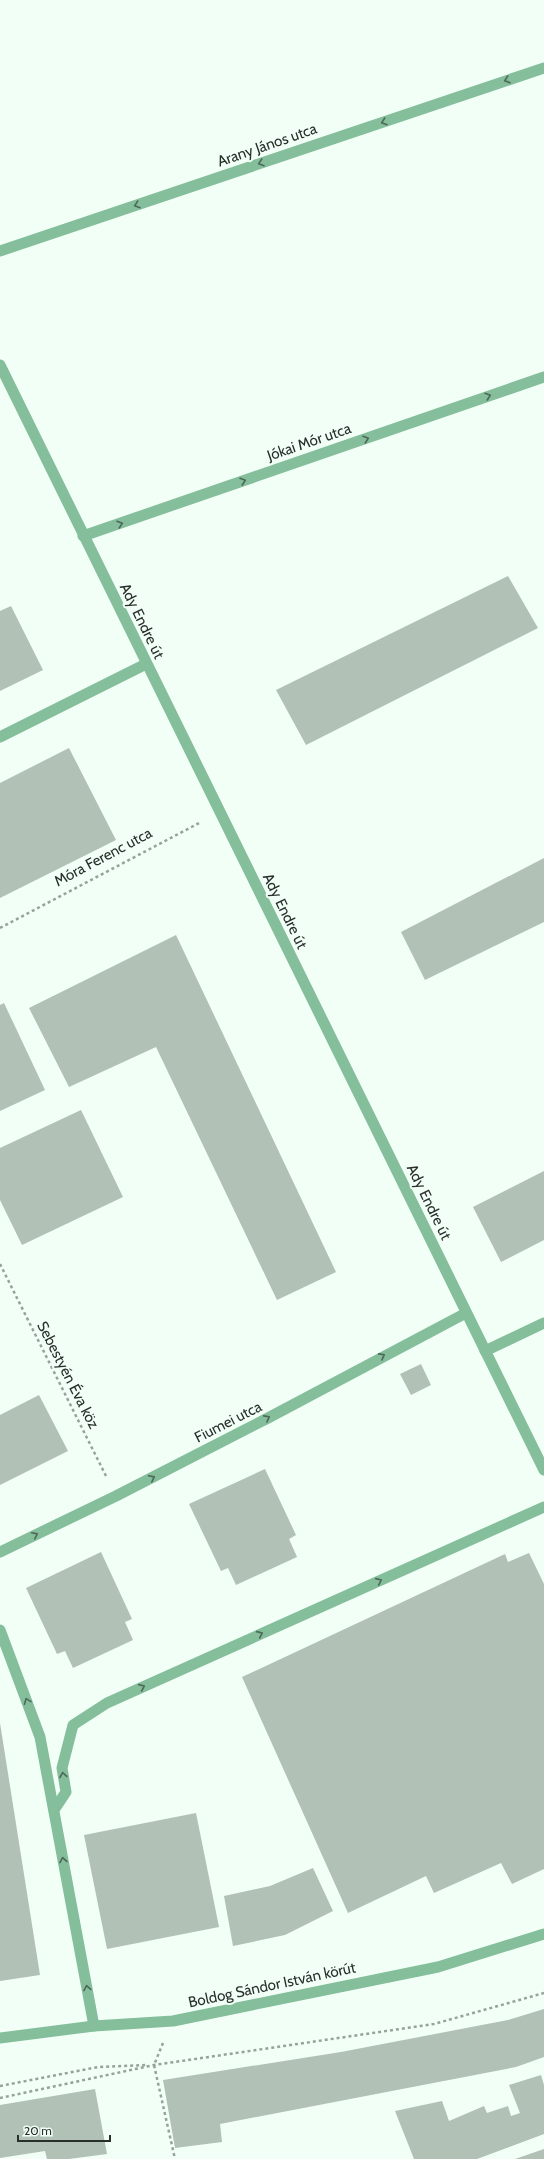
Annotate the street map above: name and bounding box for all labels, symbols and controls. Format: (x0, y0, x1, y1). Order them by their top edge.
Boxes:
one-way arrow (504, 75, 511, 84)
one-way arrow (380, 117, 387, 125)
street label: Arany János utca (215, 119, 320, 170)
one-way arrow (257, 158, 264, 167)
one-way arrow (134, 200, 141, 208)
one-way arrow (485, 392, 492, 401)
street label: Jókai Mór utca (264, 419, 354, 465)
one-way arrow (362, 435, 369, 443)
one-way arrow (239, 477, 246, 486)
one-way arrow (116, 520, 123, 528)
street label: Ady Endre út (116, 580, 168, 662)
street label: Móra Ferenc utca (51, 823, 156, 890)
street label: Ady Endre út (259, 870, 311, 952)
street label: Ady Endre út (403, 1161, 455, 1243)
street label: Sebestyén Éva köz (33, 1318, 104, 1432)
one-way arrow (377, 1354, 385, 1361)
street label: Fiumei utca (191, 1397, 265, 1447)
one-way arrow (263, 1415, 271, 1423)
one-way arrow (147, 1475, 155, 1482)
one-way arrow (31, 1532, 38, 1540)
one-way arrow (376, 1578, 383, 1586)
one-way arrow (257, 1631, 264, 1639)
one-way arrow (138, 1684, 145, 1692)
one-way arrow (23, 1697, 31, 1704)
one-way arrow (59, 1772, 68, 1778)
one-way arrow (60, 1857, 68, 1863)
street label: Boldog Sándor István körút (187, 1958, 357, 2012)
one-way arrow (83, 1985, 92, 1991)
scale bar (18, 2117, 110, 2143)
text: 20 m (24, 2123, 52, 2138)

